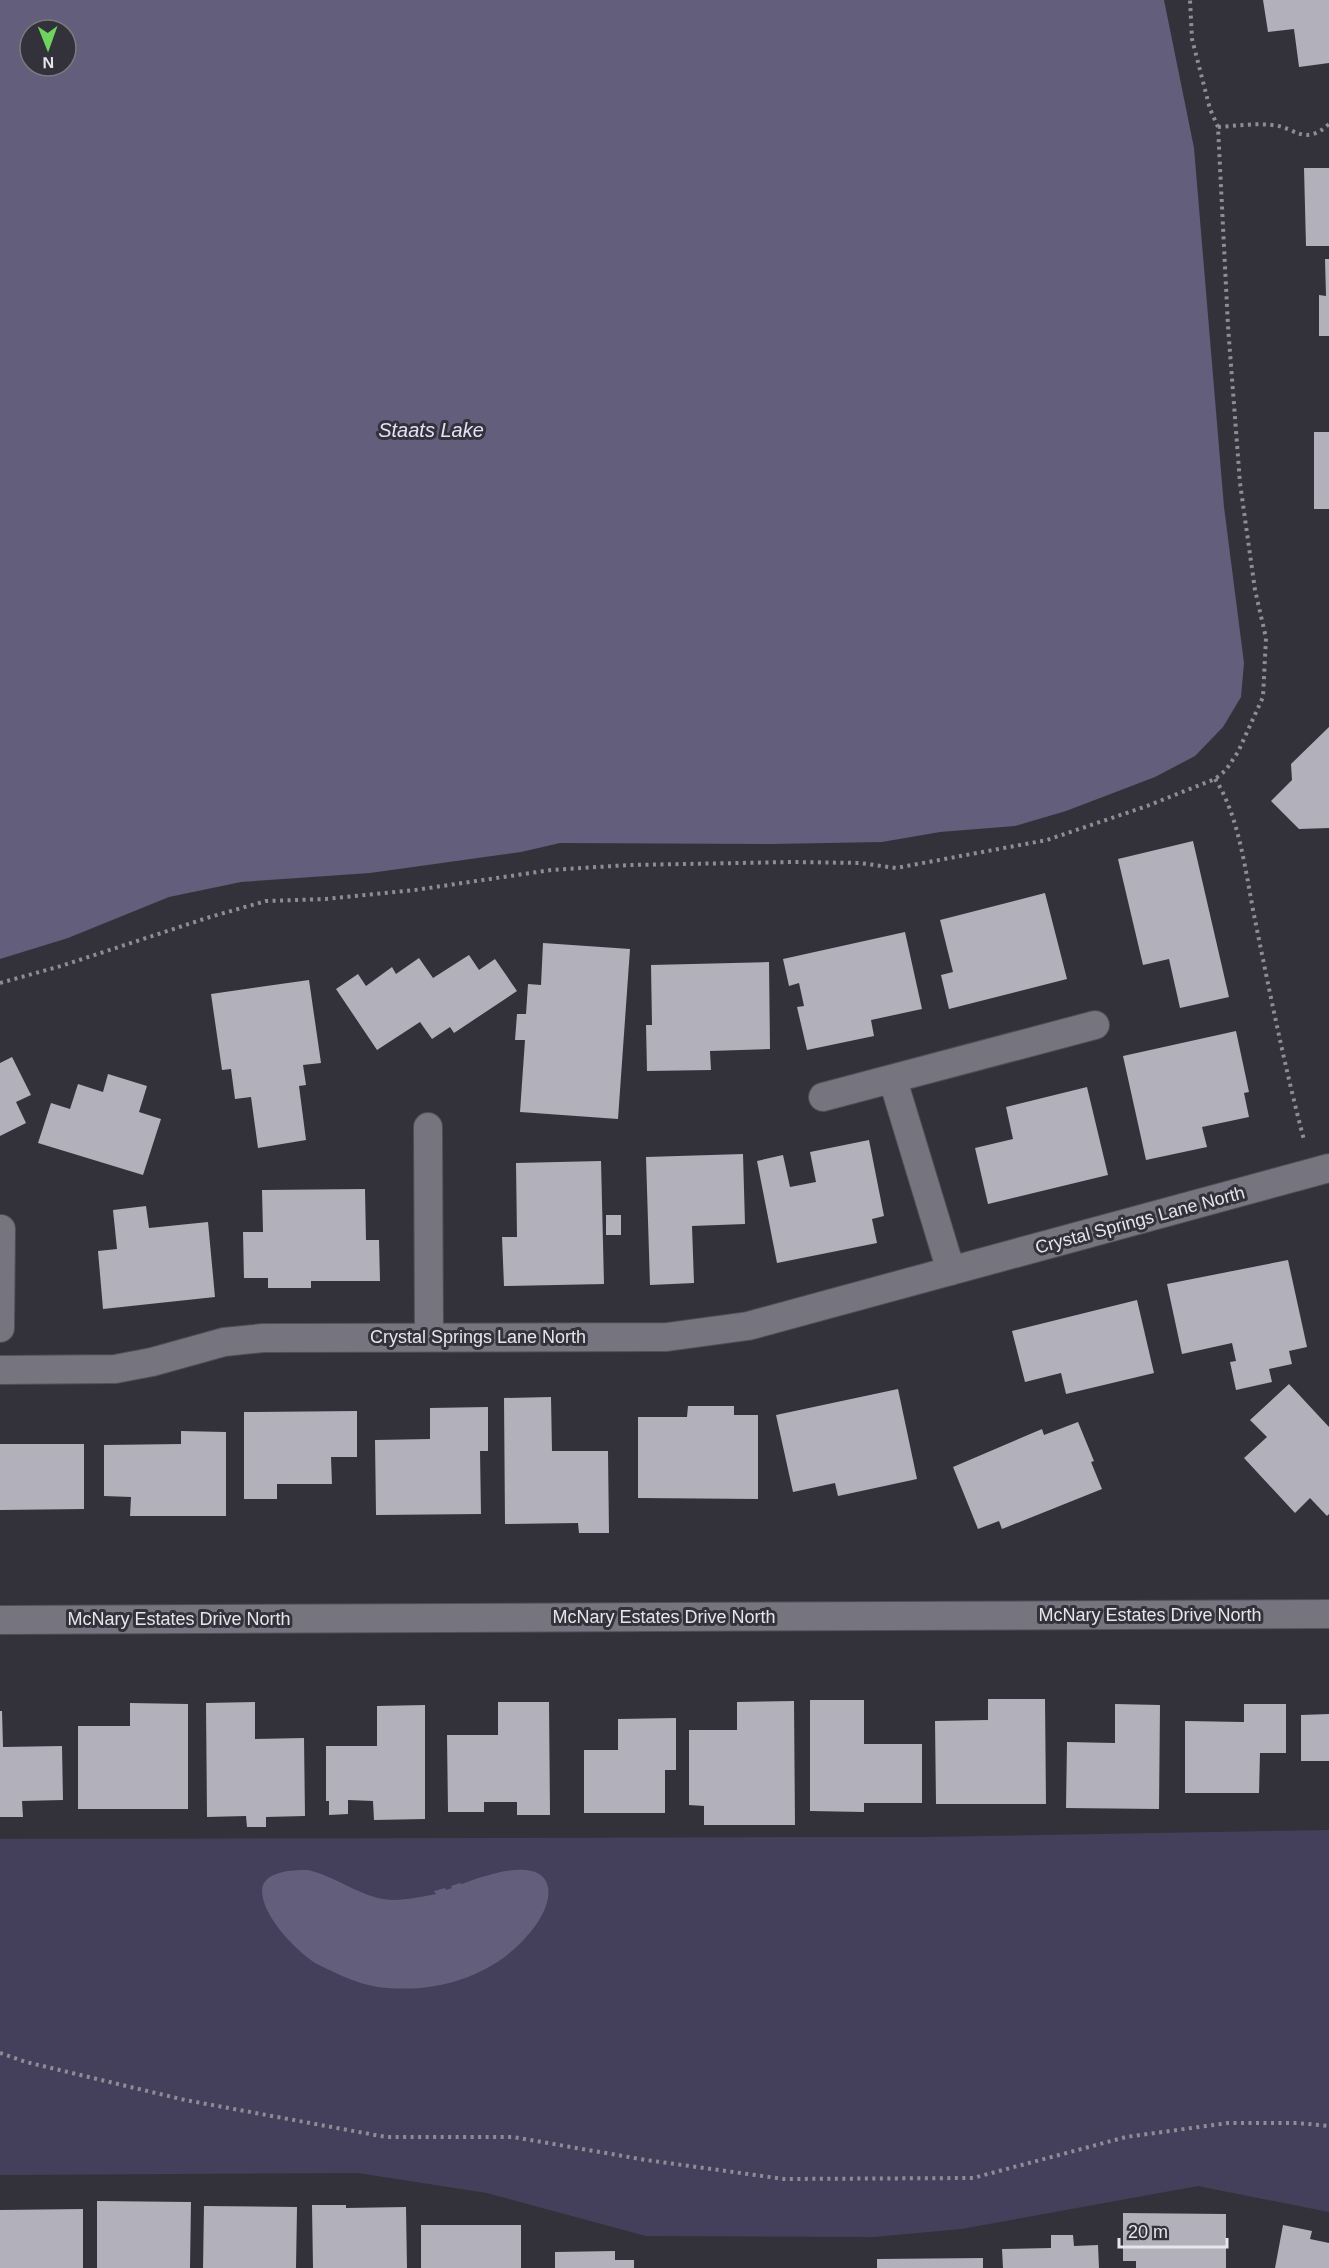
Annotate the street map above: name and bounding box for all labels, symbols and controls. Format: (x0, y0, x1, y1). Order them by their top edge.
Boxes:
north arrow (18, 18, 78, 78)
text: N (42, 54, 54, 71)
water label: Staats Lake (378, 419, 484, 441)
street label: Crystal Springs Lane North (1033, 1182, 1247, 1258)
street label: Crystal Springs Lane North (370, 1327, 586, 1347)
street label: McNary Estates Drive North (1038, 1605, 1262, 1625)
street label: McNary Estates Drive North (552, 1607, 776, 1627)
street label: McNary Estates Drive North (67, 1609, 291, 1629)
scale bar (1119, 2211, 1227, 2249)
text: 20 m (1128, 2222, 1168, 2242)

